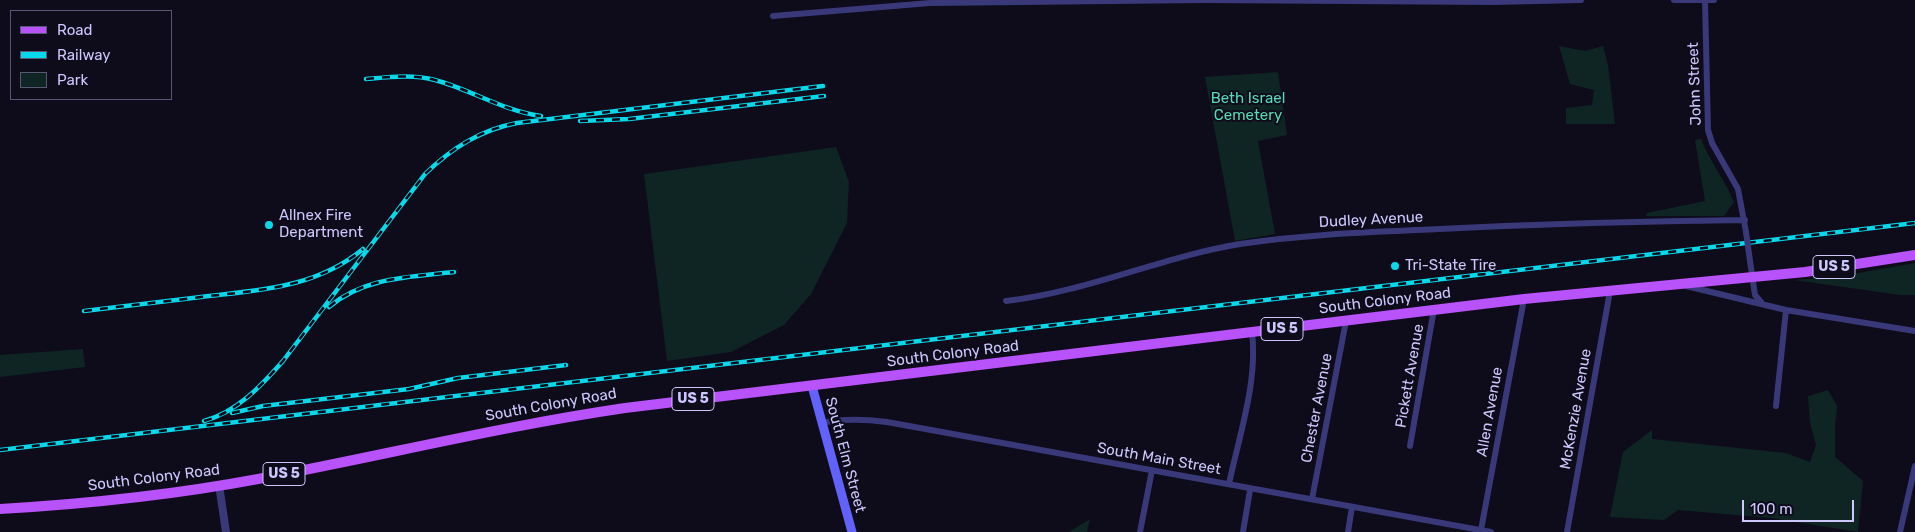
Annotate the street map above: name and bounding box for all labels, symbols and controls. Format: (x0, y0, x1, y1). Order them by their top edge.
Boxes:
legend (10, 10, 172, 100)
text: Road (57, 21, 93, 39)
street label: John Street (1685, 42, 1705, 126)
text: Railway (57, 46, 111, 64)
text: Park (57, 71, 88, 89)
park label: Beth Israel Cemetery (1211, 90, 1285, 125)
place label: Allnex Fire Department (279, 207, 363, 242)
street label: Dudley Avenue (1318, 208, 1424, 232)
marker: Allnex Fire Department (263, 219, 275, 231)
road number: US 5 (1813, 256, 1855, 278)
place label: Tri-State Tire (1405, 257, 1496, 275)
marker: Tri-State Tire (1389, 260, 1401, 272)
street label: South Colony Road (1318, 284, 1452, 318)
road number: US 5 (1261, 318, 1303, 340)
street label: Pickett Avenue (1392, 323, 1428, 429)
street label: South Colony Road (886, 337, 1020, 371)
street label: McKenzie Avenue (1557, 347, 1595, 471)
street label: Chester Avenue (1298, 352, 1336, 464)
street label: Allen Avenue (1473, 366, 1507, 458)
street label: South Colony Road (484, 385, 618, 425)
road number: US 5 (672, 388, 714, 410)
street label: South Elm Street (821, 395, 869, 515)
street label: South Main Street (1096, 439, 1222, 479)
street label: South Colony Road (87, 461, 221, 495)
road number: US 5 (263, 462, 305, 486)
scale bar (1745, 490, 1858, 522)
text: 100 m (1750, 500, 1792, 518)

